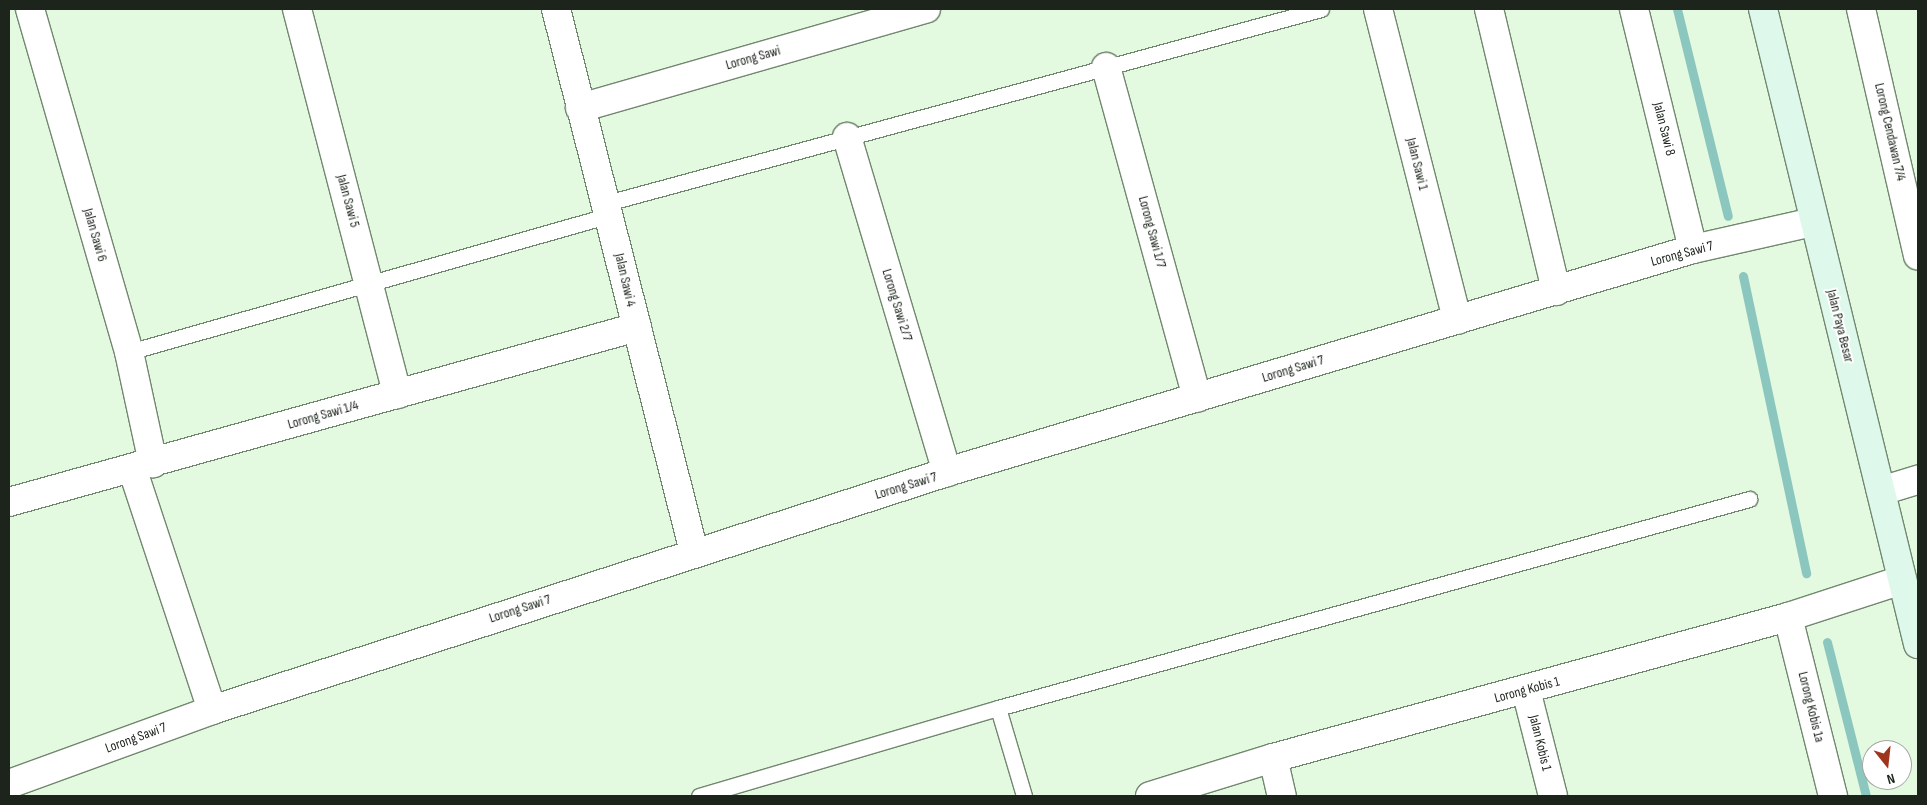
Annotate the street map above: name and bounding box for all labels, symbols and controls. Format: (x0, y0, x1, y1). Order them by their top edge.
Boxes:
street label: Lorong Sawi (724, 42, 782, 74)
street label: Lorong Cendawan 7/4 (1871, 81, 1909, 183)
street label: Jalan Sawi 8 (1649, 100, 1679, 158)
street label: Jalan Sawi 1 (1402, 136, 1432, 192)
street label: Jalan Sawi 5 (333, 173, 363, 229)
street label: Lorong Sawi 1/7 (1134, 194, 1170, 270)
street label: Jalan Sawi 6 (79, 206, 111, 264)
street label: Lorong Sawi 7 (1649, 238, 1715, 270)
street label: Jalan Sawi 4 (611, 252, 639, 308)
street label: Lorong Sawi 2/7 (878, 267, 916, 343)
street label: Jalan Paya Besar (1823, 288, 1857, 364)
street label: Lorong Sawi 7 (1260, 352, 1326, 386)
street label: Lorong Sawi 1/4 (286, 397, 360, 433)
street label: Lorong Sawi 7 (873, 469, 939, 503)
street label: Lorong Sawi 7 (487, 591, 553, 627)
street label: Lorong Kobis 1a (1794, 670, 1828, 744)
street label: Lorong Kobis 1 (1493, 673, 1561, 707)
street label: Jalan Kobis 1 (1525, 713, 1555, 773)
street label: Lorong Sawi 7 (103, 719, 169, 757)
north arrow (1862, 740, 1912, 790)
text: N (1885, 770, 1897, 788)

